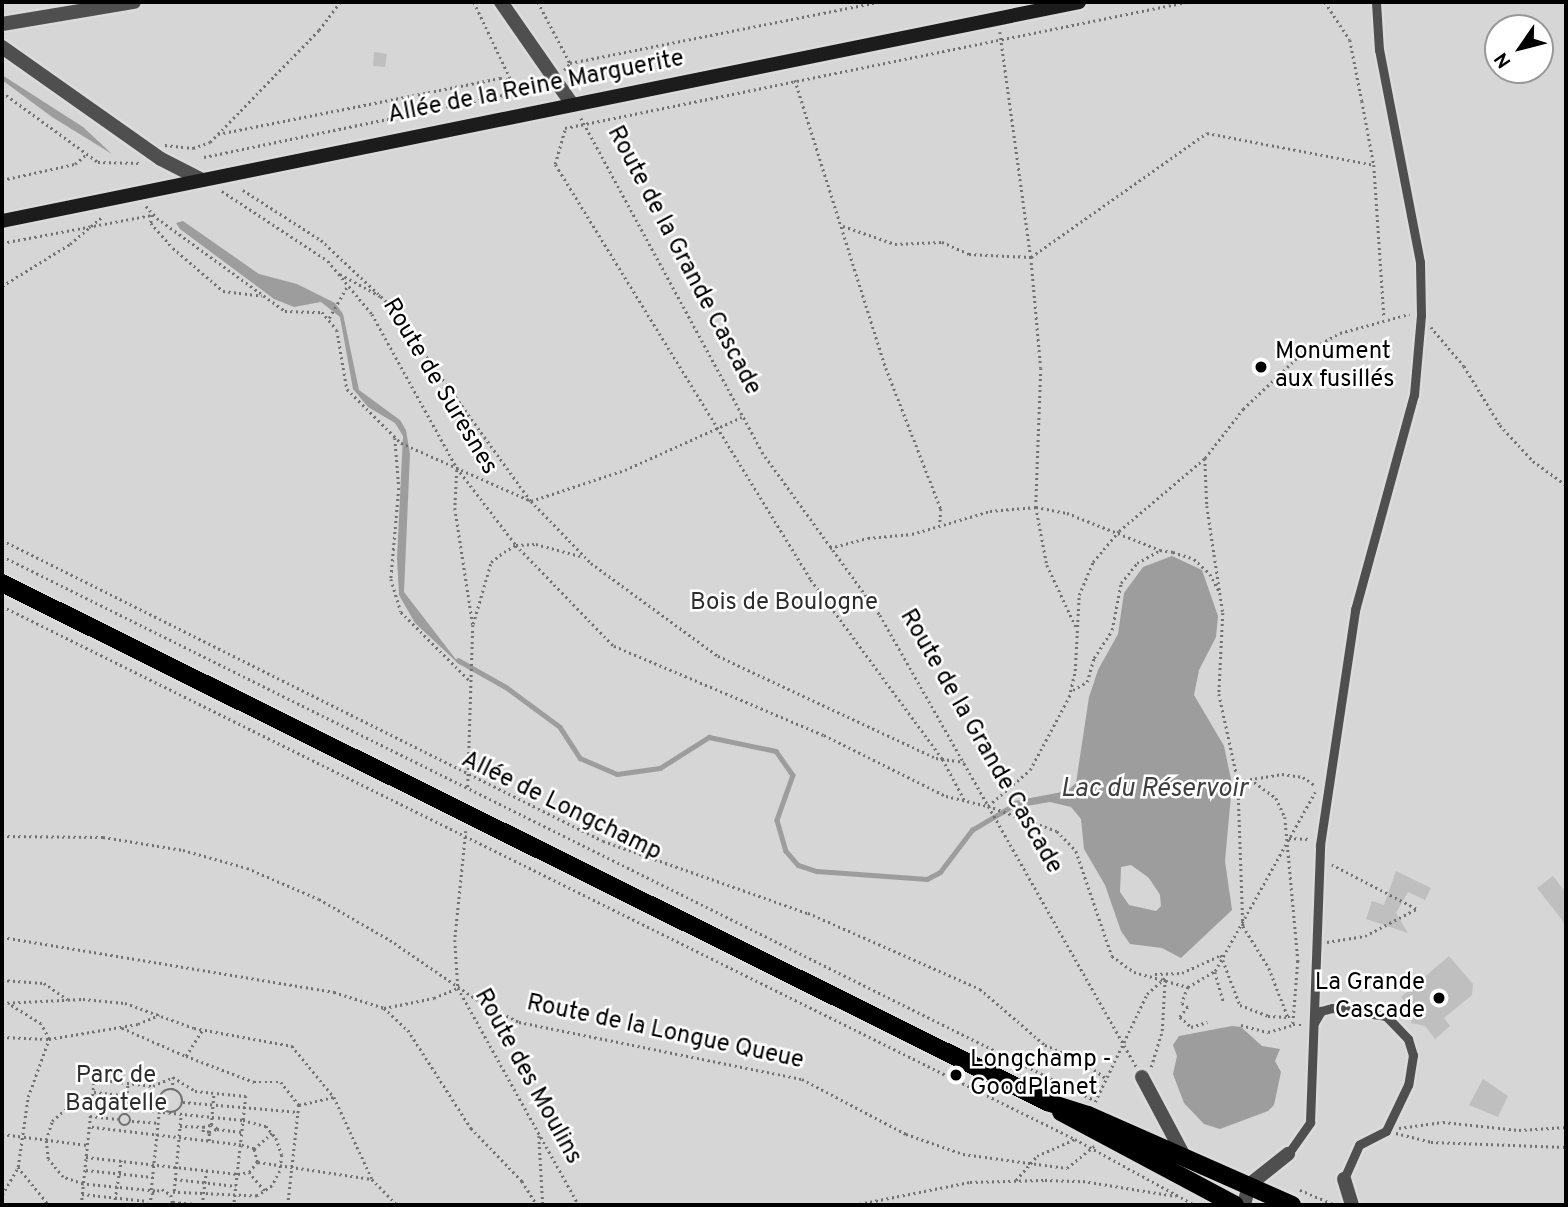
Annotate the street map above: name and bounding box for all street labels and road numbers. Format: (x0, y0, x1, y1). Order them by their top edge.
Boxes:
street label: Allée de la Reine Marguerite (385, 45, 687, 131)
street label: Route de la Grande Cascade (600, 121, 766, 401)
street label: Route de Suresnes (375, 294, 503, 480)
street label: Route de la Grande Cascade (892, 605, 1068, 879)
street label: Allée de Longchamp (456, 746, 666, 868)
street label: Route des Moulins (467, 984, 587, 1170)
street label: Route de la Longue Queue (524, 990, 806, 1076)

